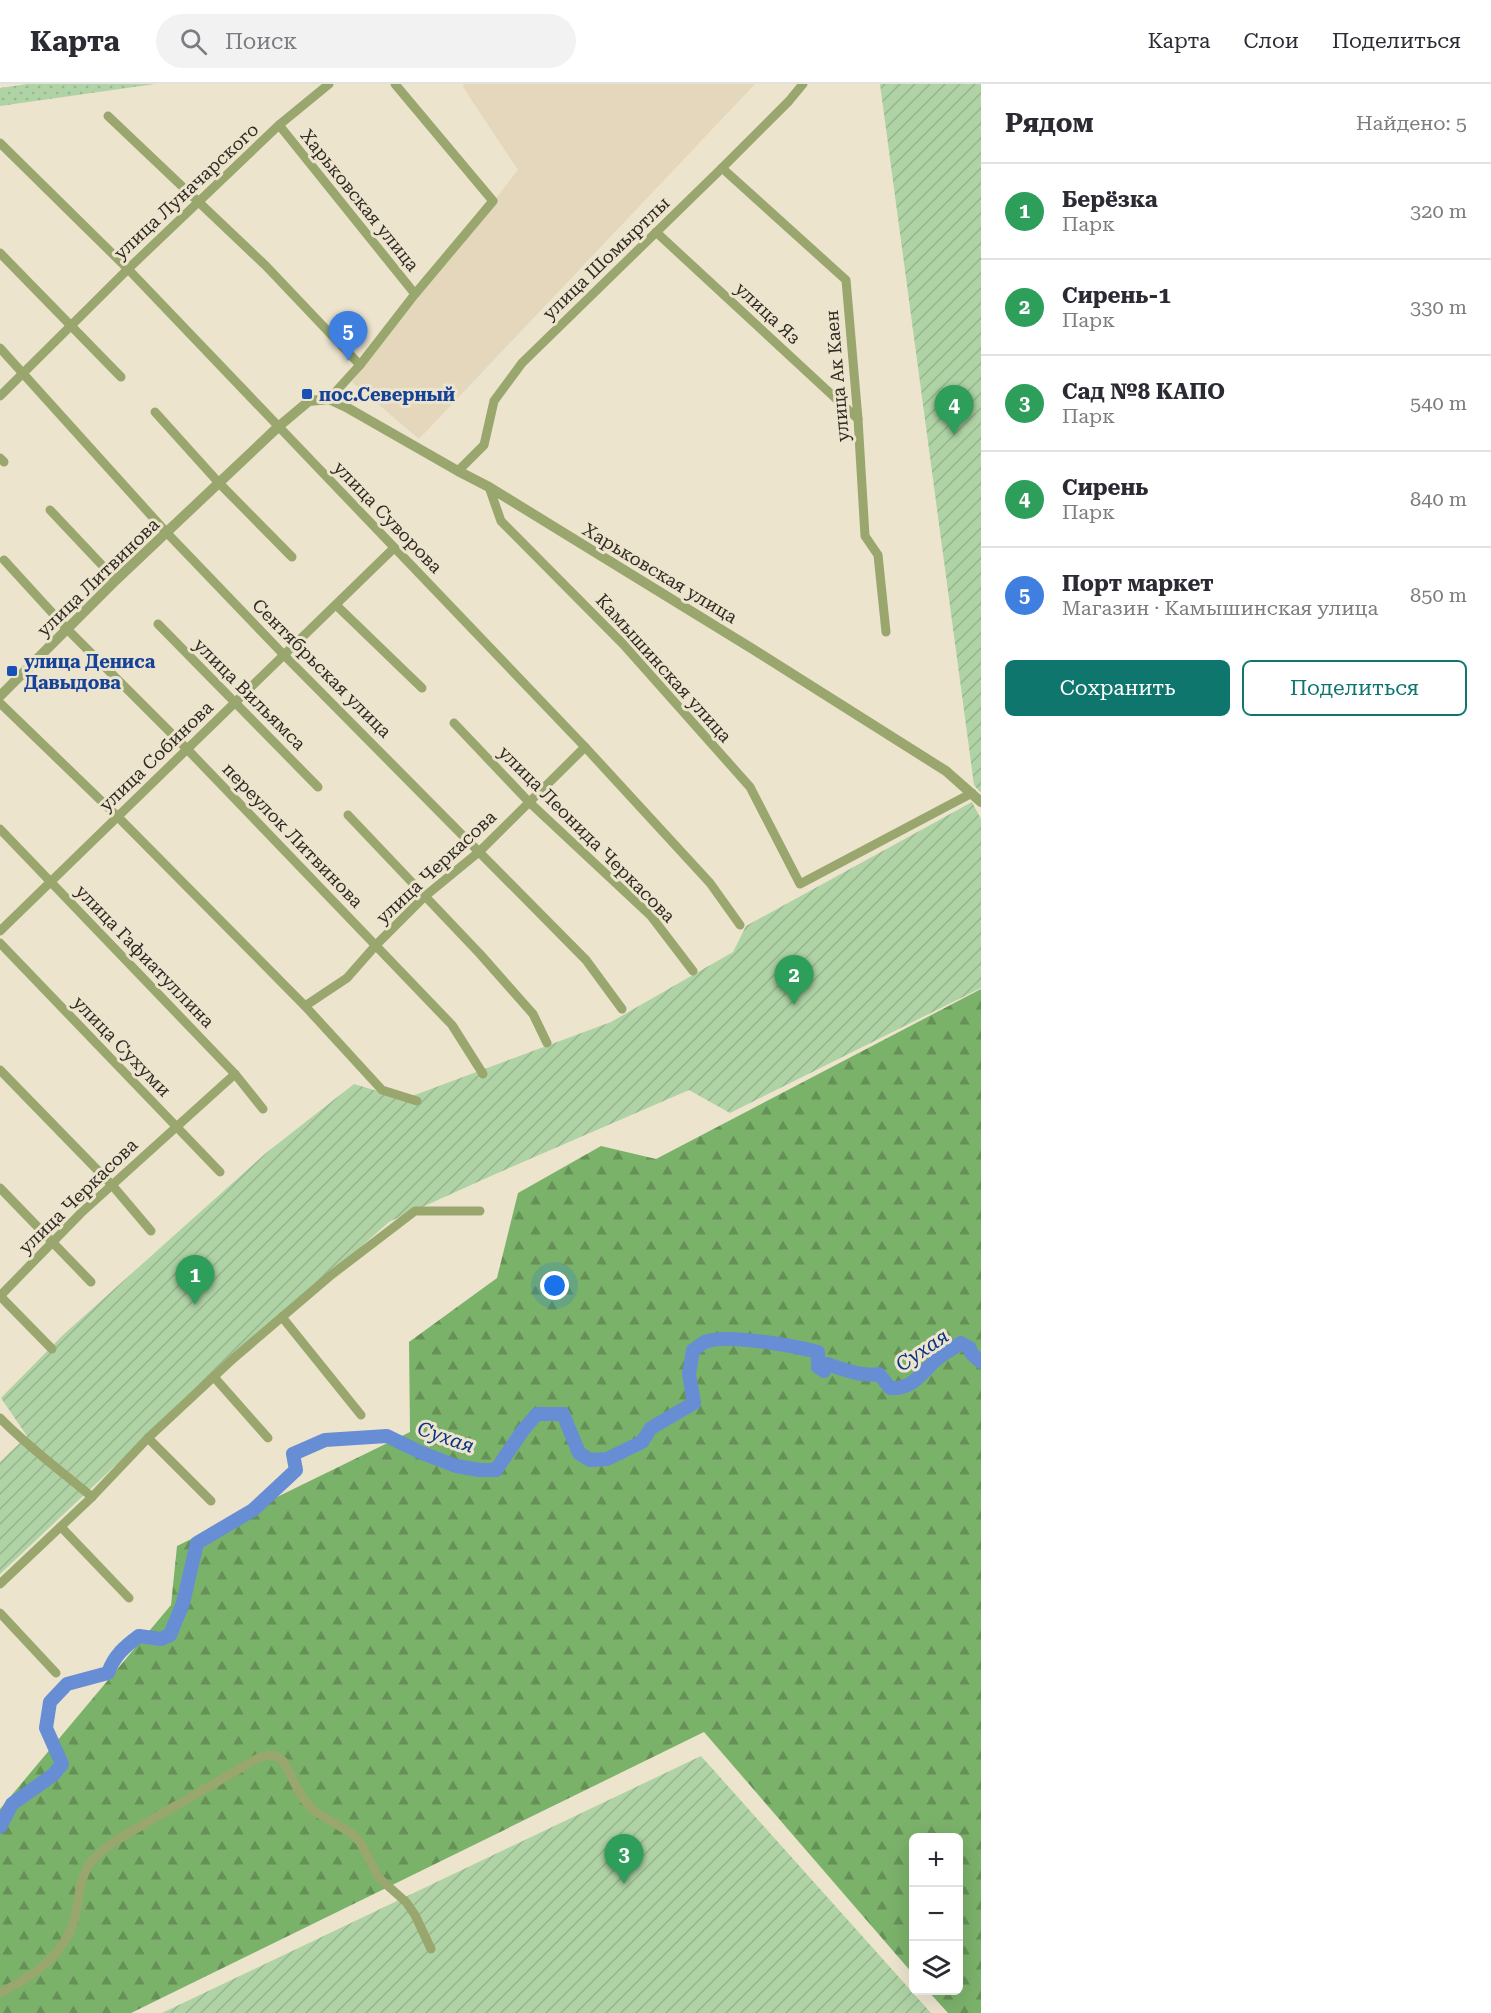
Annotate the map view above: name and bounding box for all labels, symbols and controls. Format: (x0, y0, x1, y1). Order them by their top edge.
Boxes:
search box (156, 14, 576, 68)
text: Карта (30, 25, 120, 58)
icon: search (177, 25, 210, 58)
text: Поиск (225, 29, 297, 54)
text: Карта (1148, 29, 1211, 53)
text: Слои (1244, 29, 1299, 53)
text: Поделиться (1332, 29, 1461, 53)
text: Рядом (1005, 108, 1094, 138)
text: Найдено: 5 (1356, 111, 1467, 135)
street label: улица Луначарского (109, 119, 263, 263)
street label: Харьковская улица (296, 125, 424, 275)
text: Берёзка (1062, 187, 1158, 212)
street label: улица Шомыртлы (538, 192, 674, 324)
text: 1 (1019, 199, 1030, 223)
text: 320 m (1410, 199, 1467, 223)
text: Парк (1062, 212, 1115, 236)
street label: улица Яз (731, 278, 805, 348)
text: Сирень-1 (1062, 283, 1171, 308)
text: 2 (1019, 295, 1030, 319)
text: 330 m (1410, 295, 1467, 319)
text: Парк (1062, 308, 1115, 332)
street label: улица Ак Каен (821, 309, 853, 443)
pin: 5 (328, 312, 368, 361)
text: Сад №8 КАПО (1062, 379, 1225, 404)
place label: пос.Северный (319, 384, 455, 405)
pin: 4 (934, 386, 974, 435)
marker: пос.Северный (300, 387, 314, 401)
text: 3 (1019, 391, 1030, 415)
text: 540 m (1410, 391, 1467, 415)
text: Парк (1062, 404, 1115, 428)
street label: улица Суворова (329, 457, 447, 577)
text: Сирень (1062, 475, 1148, 500)
text: 4 (1019, 487, 1030, 511)
text: 840 m (1410, 487, 1467, 511)
text: Парк (1062, 500, 1115, 524)
street label: улица Литвинова (33, 513, 163, 641)
street label: Харьковская улица (579, 519, 741, 628)
text: Порт маркет (1062, 571, 1214, 596)
text: 5 (1019, 583, 1030, 607)
text: 850 m (1410, 583, 1467, 607)
street label: Камышинская улица (592, 589, 736, 747)
street label: Сентябрьская улица (248, 594, 396, 742)
text: Магазин · Камышинская улица (1062, 596, 1378, 620)
street label: улица Вильямса (190, 634, 310, 754)
place label: улица Дениса Давыдова (24, 651, 156, 693)
button: Сохранить (1005, 660, 1230, 716)
button: Поделиться (1242, 660, 1467, 716)
marker: улица Дениса Давыдова (5, 664, 19, 678)
street label: улица Собинова (95, 696, 217, 815)
street label: улица Леонида Черкасова (494, 741, 680, 927)
street label: переулок Литвинова (218, 758, 368, 912)
street label: улица Черкасова (372, 806, 501, 928)
street label: улица Гафиатуллина (71, 880, 219, 1032)
pin: 2 (774, 956, 814, 1005)
street label: улица Сухуми (69, 991, 175, 1101)
street label: улица Черкасова (14, 1134, 142, 1258)
pin: 1 (176, 1256, 214, 1305)
your location (540, 1271, 569, 1300)
water label: Сухая (891, 1324, 953, 1376)
water label: Сухая (414, 1416, 478, 1458)
map controls (909, 1833, 963, 1995)
button: + (909, 1833, 963, 1887)
pin: 3 (604, 1834, 644, 1884)
button: − (909, 1887, 963, 1941)
button: layers (909, 1941, 963, 1995)

